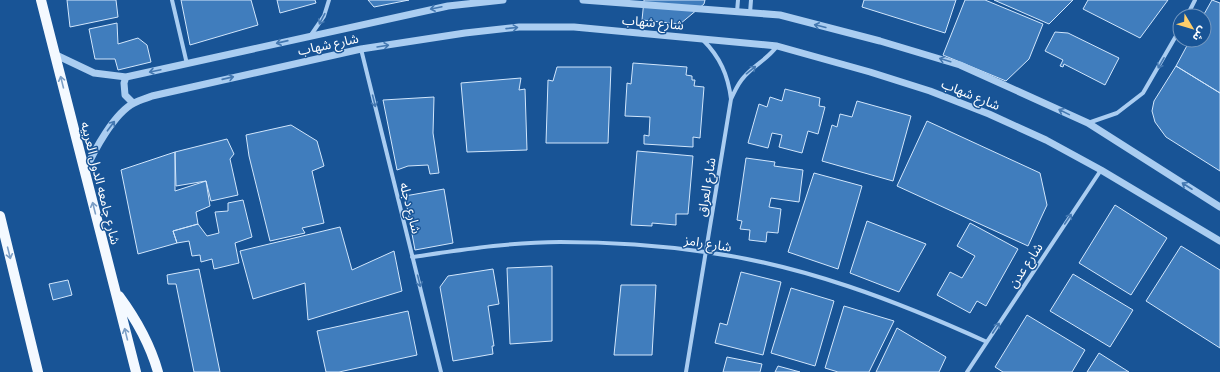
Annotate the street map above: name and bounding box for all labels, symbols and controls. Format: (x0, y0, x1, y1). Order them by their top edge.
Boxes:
one-way arrow (430, 5, 443, 13)
north arrow (1172, 8, 1212, 48)
street label: شارع شهاب (621, 11, 684, 36)
one-way arrow (318, 12, 325, 24)
one-way arrow (813, 21, 826, 29)
one-way arrow (505, 24, 518, 32)
text: ش (1190, 24, 1210, 44)
street label: شارع شهاب (296, 30, 360, 61)
one-way arrow (276, 39, 289, 47)
one-way arrow (376, 42, 389, 50)
one-way arrow (939, 56, 952, 63)
one-way arrow (1157, 57, 1165, 69)
one-way arrow (746, 66, 757, 75)
one-way arrow (149, 68, 162, 76)
one-way arrow (221, 74, 234, 82)
street label: شارع شهاب (938, 75, 1003, 116)
one-way arrow (57, 76, 65, 89)
one-way arrow (370, 94, 378, 107)
one-way arrow (1059, 108, 1071, 115)
street label: شارع جامعه الدول العربيه (75, 120, 124, 247)
one-way arrow (107, 120, 115, 131)
street label: شارع العراق (693, 156, 722, 218)
street label: شارع دجله (394, 181, 425, 236)
one-way arrow (1181, 182, 1193, 190)
one-way arrow (90, 202, 97, 215)
one-way arrow (1064, 214, 1072, 225)
street label: شارع رامز (682, 231, 733, 258)
street label: شارع عدن (1004, 240, 1048, 292)
one-way arrow (6, 247, 14, 260)
one-way arrow (415, 274, 423, 287)
one-way arrow (992, 322, 1000, 333)
one-way arrow (122, 328, 130, 341)

